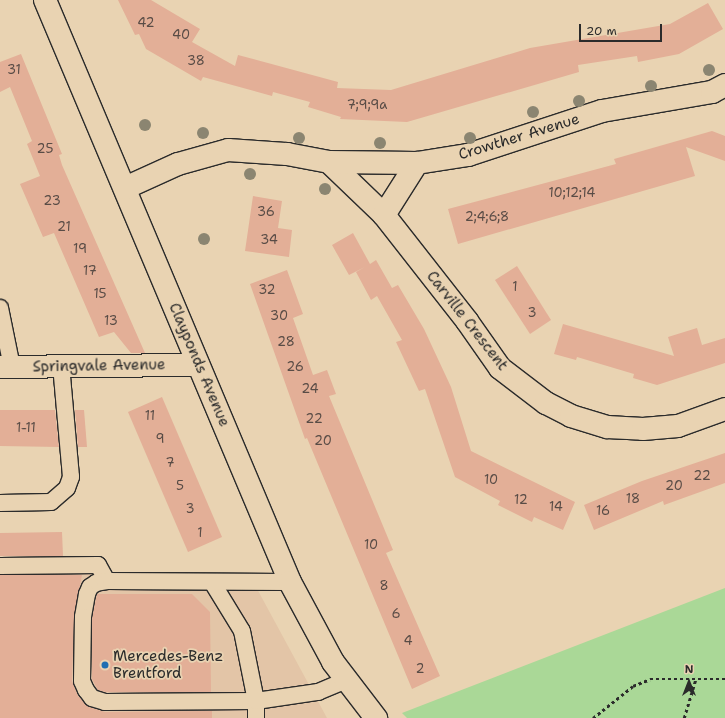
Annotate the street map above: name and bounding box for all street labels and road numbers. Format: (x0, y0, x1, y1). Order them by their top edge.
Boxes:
street label: Crowther Avenue (456, 110, 582, 164)
street label: Carville Crescent (423, 268, 511, 374)
street label: Clayponds Avenue (165, 300, 233, 430)
street label: Springvale Avenue (32, 356, 166, 376)

